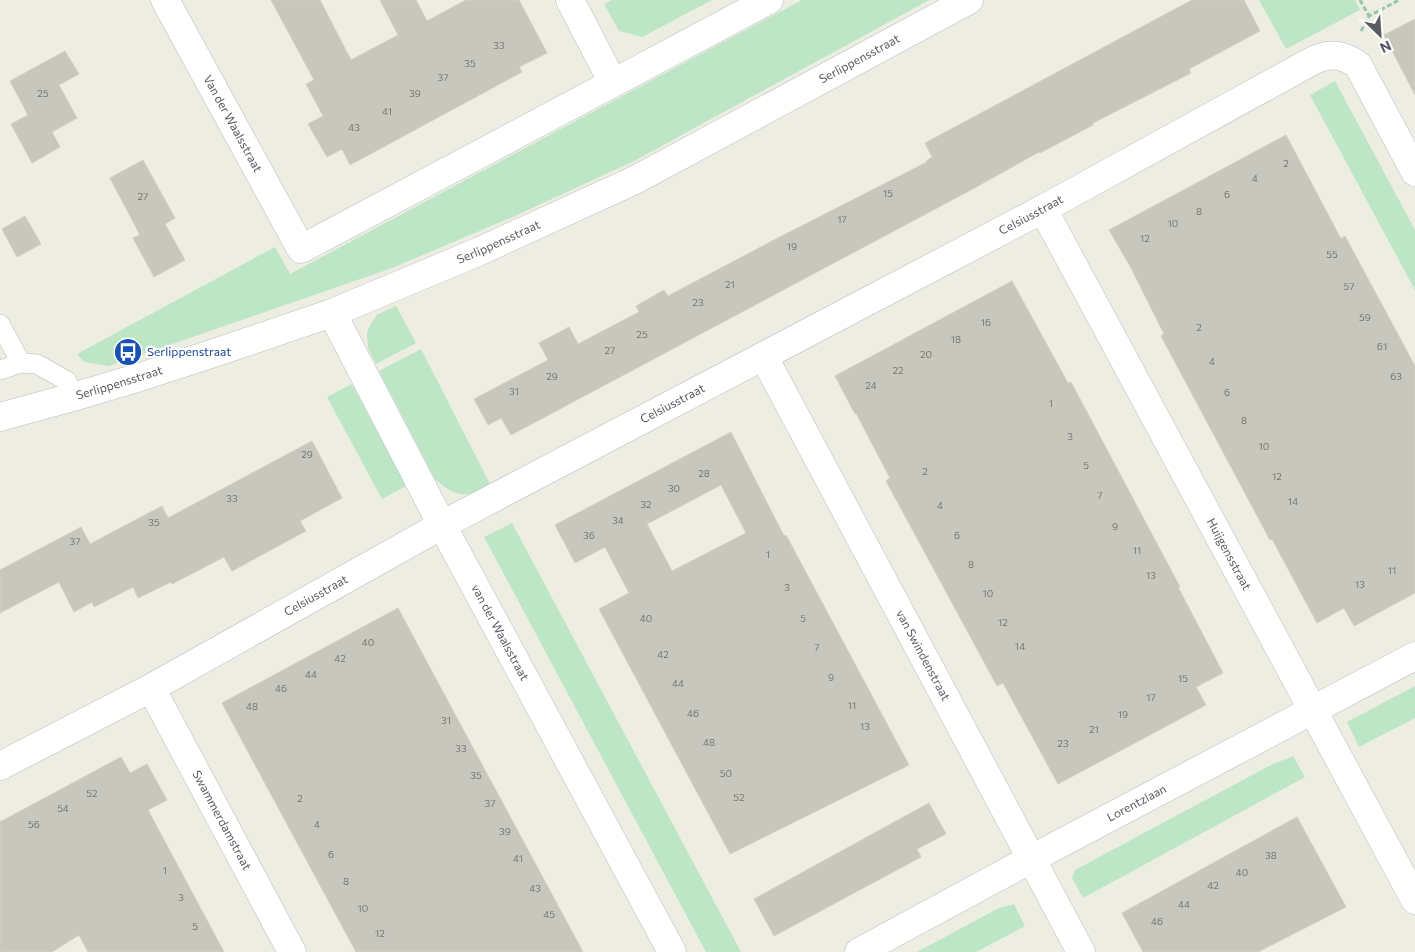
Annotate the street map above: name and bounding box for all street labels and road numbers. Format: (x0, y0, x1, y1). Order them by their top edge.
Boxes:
street label: Serlippensstraat (816, 31, 902, 86)
street label: Van der Waalsstraat (201, 72, 266, 174)
street label: Celsiusstraat (996, 191, 1065, 237)
street label: Serlippensstraat (454, 216, 542, 266)
street label: Serlippensstraat (74, 362, 164, 402)
street label: Celsiusstraat (637, 380, 707, 426)
street label: Huijgensstraat (1205, 515, 1255, 592)
street label: Celsiusstraat (281, 571, 350, 618)
street label: van der Waalsstraat (469, 582, 532, 683)
street label: van Swindenstraat (894, 607, 954, 703)
street label: Swammerdamstraat (190, 768, 255, 872)
street label: Lorentzlaan (1104, 781, 1168, 824)

